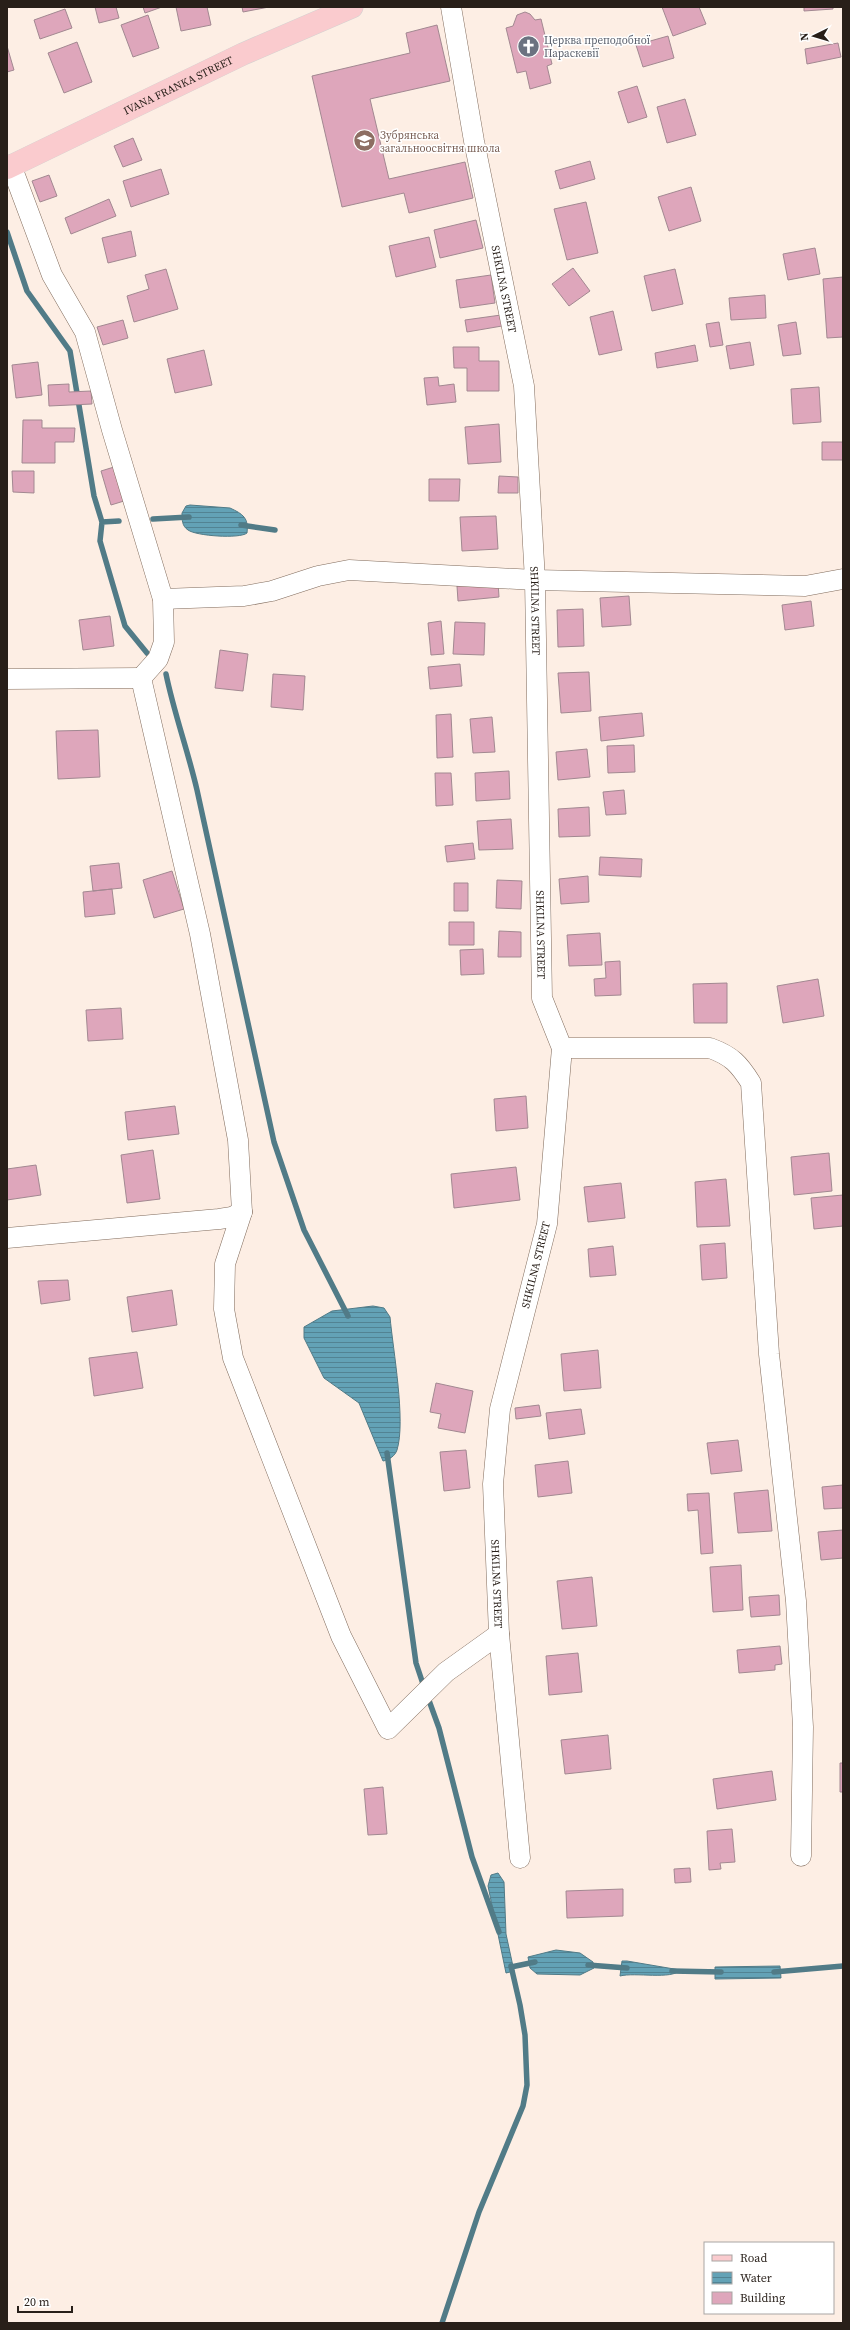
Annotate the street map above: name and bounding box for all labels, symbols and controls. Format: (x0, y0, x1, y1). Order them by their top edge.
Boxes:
north arrow (794, 16, 834, 56)
text: N (797, 32, 812, 41)
church icon: Церква преподобної Параскевії (516, 33, 542, 59)
place label: Церква преподобної Параскевії (544, 33, 651, 61)
street label: IVANA FRANKA STREET (121, 52, 236, 118)
school or university icon: Зубрянська загальноосвітня школа (352, 128, 378, 154)
place label: Зубрянська загальноосвітня школа (380, 128, 500, 156)
street label: SHKILNA STREET (488, 244, 521, 334)
street label: SHKILNA STREET (527, 566, 544, 656)
street label: SHKILNA STREET (533, 890, 549, 980)
street label: SHKILNA STREET (518, 1220, 554, 1310)
street label: SHKILNA STREET (488, 1539, 506, 1629)
legend (704, 2242, 834, 2314)
text: Road (740, 2250, 767, 2266)
text: Water (740, 2270, 772, 2286)
scale bar (18, 2288, 72, 2314)
text: Building (740, 2290, 785, 2306)
text: 20 m (24, 2294, 50, 2310)

